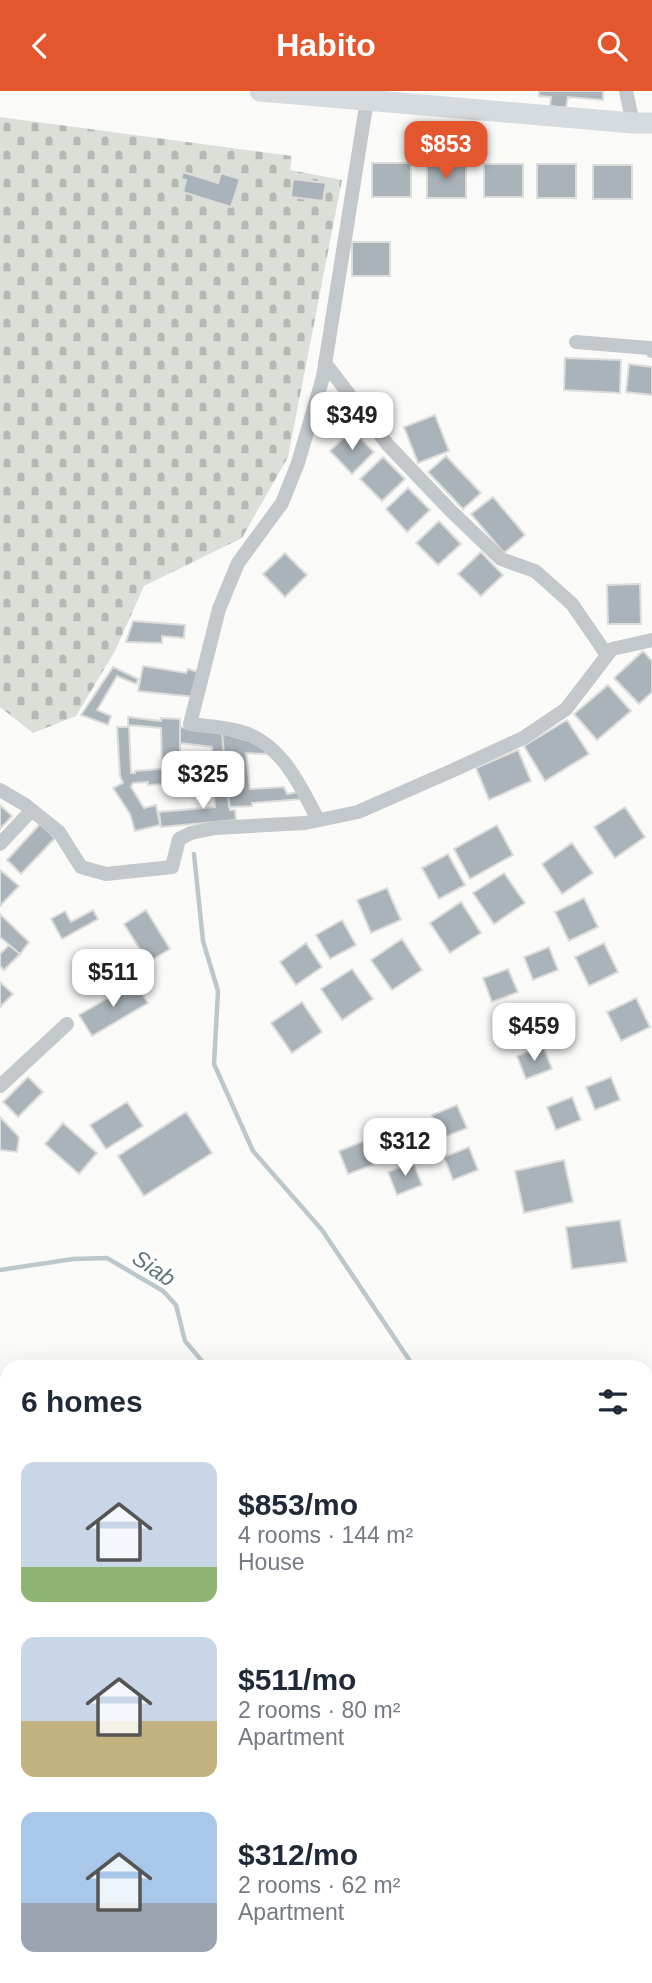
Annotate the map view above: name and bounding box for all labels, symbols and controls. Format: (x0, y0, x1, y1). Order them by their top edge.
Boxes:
icon: back (21, 27, 59, 65)
text: Habito (276, 27, 376, 63)
icon: search (593, 27, 631, 65)
pin: $853 (405, 122, 487, 181)
text: $853 (420, 131, 472, 157)
pin: $349 (311, 393, 393, 452)
text: $349 (326, 402, 378, 428)
pin: $325 (162, 751, 244, 811)
text: $325 (177, 761, 229, 787)
pin: $511 (72, 949, 154, 1009)
text: $511 (88, 959, 138, 985)
pin: $459 (493, 1003, 575, 1063)
text: $459 (508, 1013, 560, 1039)
pin: $312 (364, 1119, 446, 1178)
text: $312 (379, 1128, 431, 1154)
water label: Siab (128, 1244, 181, 1292)
icon: filters (594, 1383, 632, 1421)
text: 6 homes (21, 1385, 143, 1418)
text: $853/mo (238, 1488, 358, 1521)
icon: home (77, 1490, 161, 1574)
text: 4 rooms · 144 m² (238, 1522, 413, 1548)
text: House (238, 1549, 304, 1575)
text: $511/mo (238, 1663, 356, 1696)
icon: home (77, 1665, 161, 1749)
text: 2 rooms · 80 m² (238, 1697, 400, 1723)
text: Apartment (238, 1724, 344, 1750)
text: $312/mo (238, 1838, 358, 1871)
icon: home (77, 1840, 161, 1924)
text: 2 rooms · 62 m² (238, 1872, 400, 1898)
text: Apartment (238, 1899, 344, 1925)

